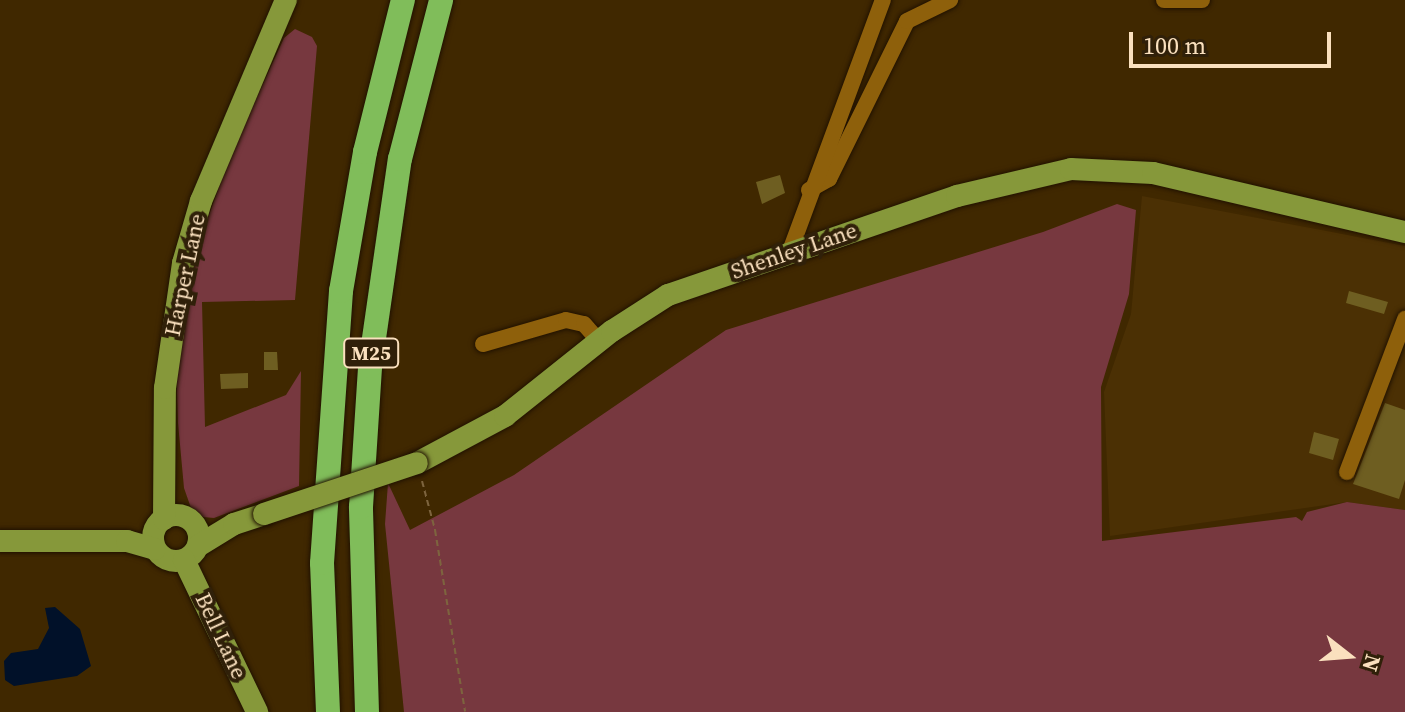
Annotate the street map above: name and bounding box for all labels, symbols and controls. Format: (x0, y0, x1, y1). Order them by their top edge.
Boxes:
scale bar (1133, 16, 1335, 66)
text: 100 m (1143, 29, 1206, 62)
street label: Harper Lane (159, 211, 211, 339)
street label: Shenley Lane (728, 217, 860, 285)
road number: M25 (343, 337, 399, 369)
street label: Bell Lane (190, 589, 252, 683)
north arrow (1309, 616, 1389, 696)
text: N (1355, 651, 1389, 675)

